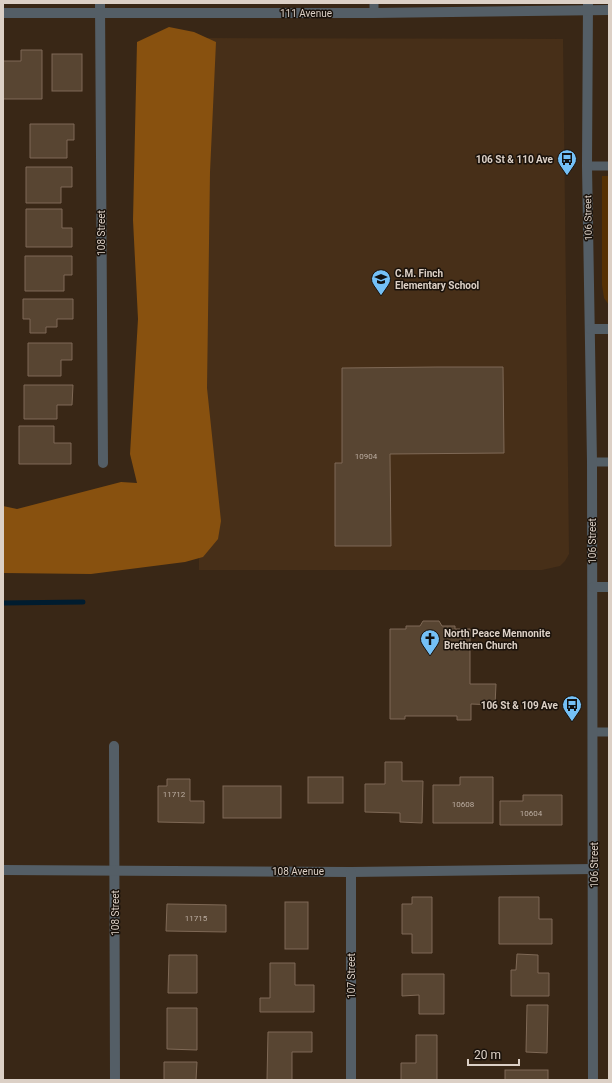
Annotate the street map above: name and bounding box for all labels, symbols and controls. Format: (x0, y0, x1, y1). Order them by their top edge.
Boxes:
street label: 111 Avenue (280, 8, 332, 19)
bus stop icon: 106 St & 110 Ave (556, 148, 578, 176)
place label: 106 St & 110 Ave (476, 154, 554, 165)
street label: 106 Street (582, 195, 594, 241)
street label: 108 Street (96, 210, 107, 256)
school or university icon: C.M. Finch Elementary School (370, 268, 392, 296)
place label: C.M. Finch Elementary School (395, 268, 480, 291)
house number: 10904 (355, 452, 378, 461)
street label: 106 Street (587, 518, 598, 564)
church icon: North Peace Mennonite Brethren Church (419, 628, 441, 656)
place label: North Peace Mennonite Brethren Church (444, 628, 551, 651)
bus stop icon: 106 St & 109 Ave (561, 694, 583, 722)
place label: 106 St & 109 Ave (481, 700, 559, 711)
house number: 11712 (163, 790, 186, 799)
house number: 10608 (452, 800, 475, 809)
house number: 10604 (520, 809, 543, 818)
street label: 106 Street (589, 842, 600, 888)
street label: 108 Avenue (272, 866, 324, 877)
street label: 108 Street (110, 890, 121, 936)
house number: 11715 (185, 914, 208, 923)
street label: 107 Street (346, 953, 357, 999)
scale bar (468, 1041, 519, 1067)
text: 20 m (474, 1048, 501, 1062)

